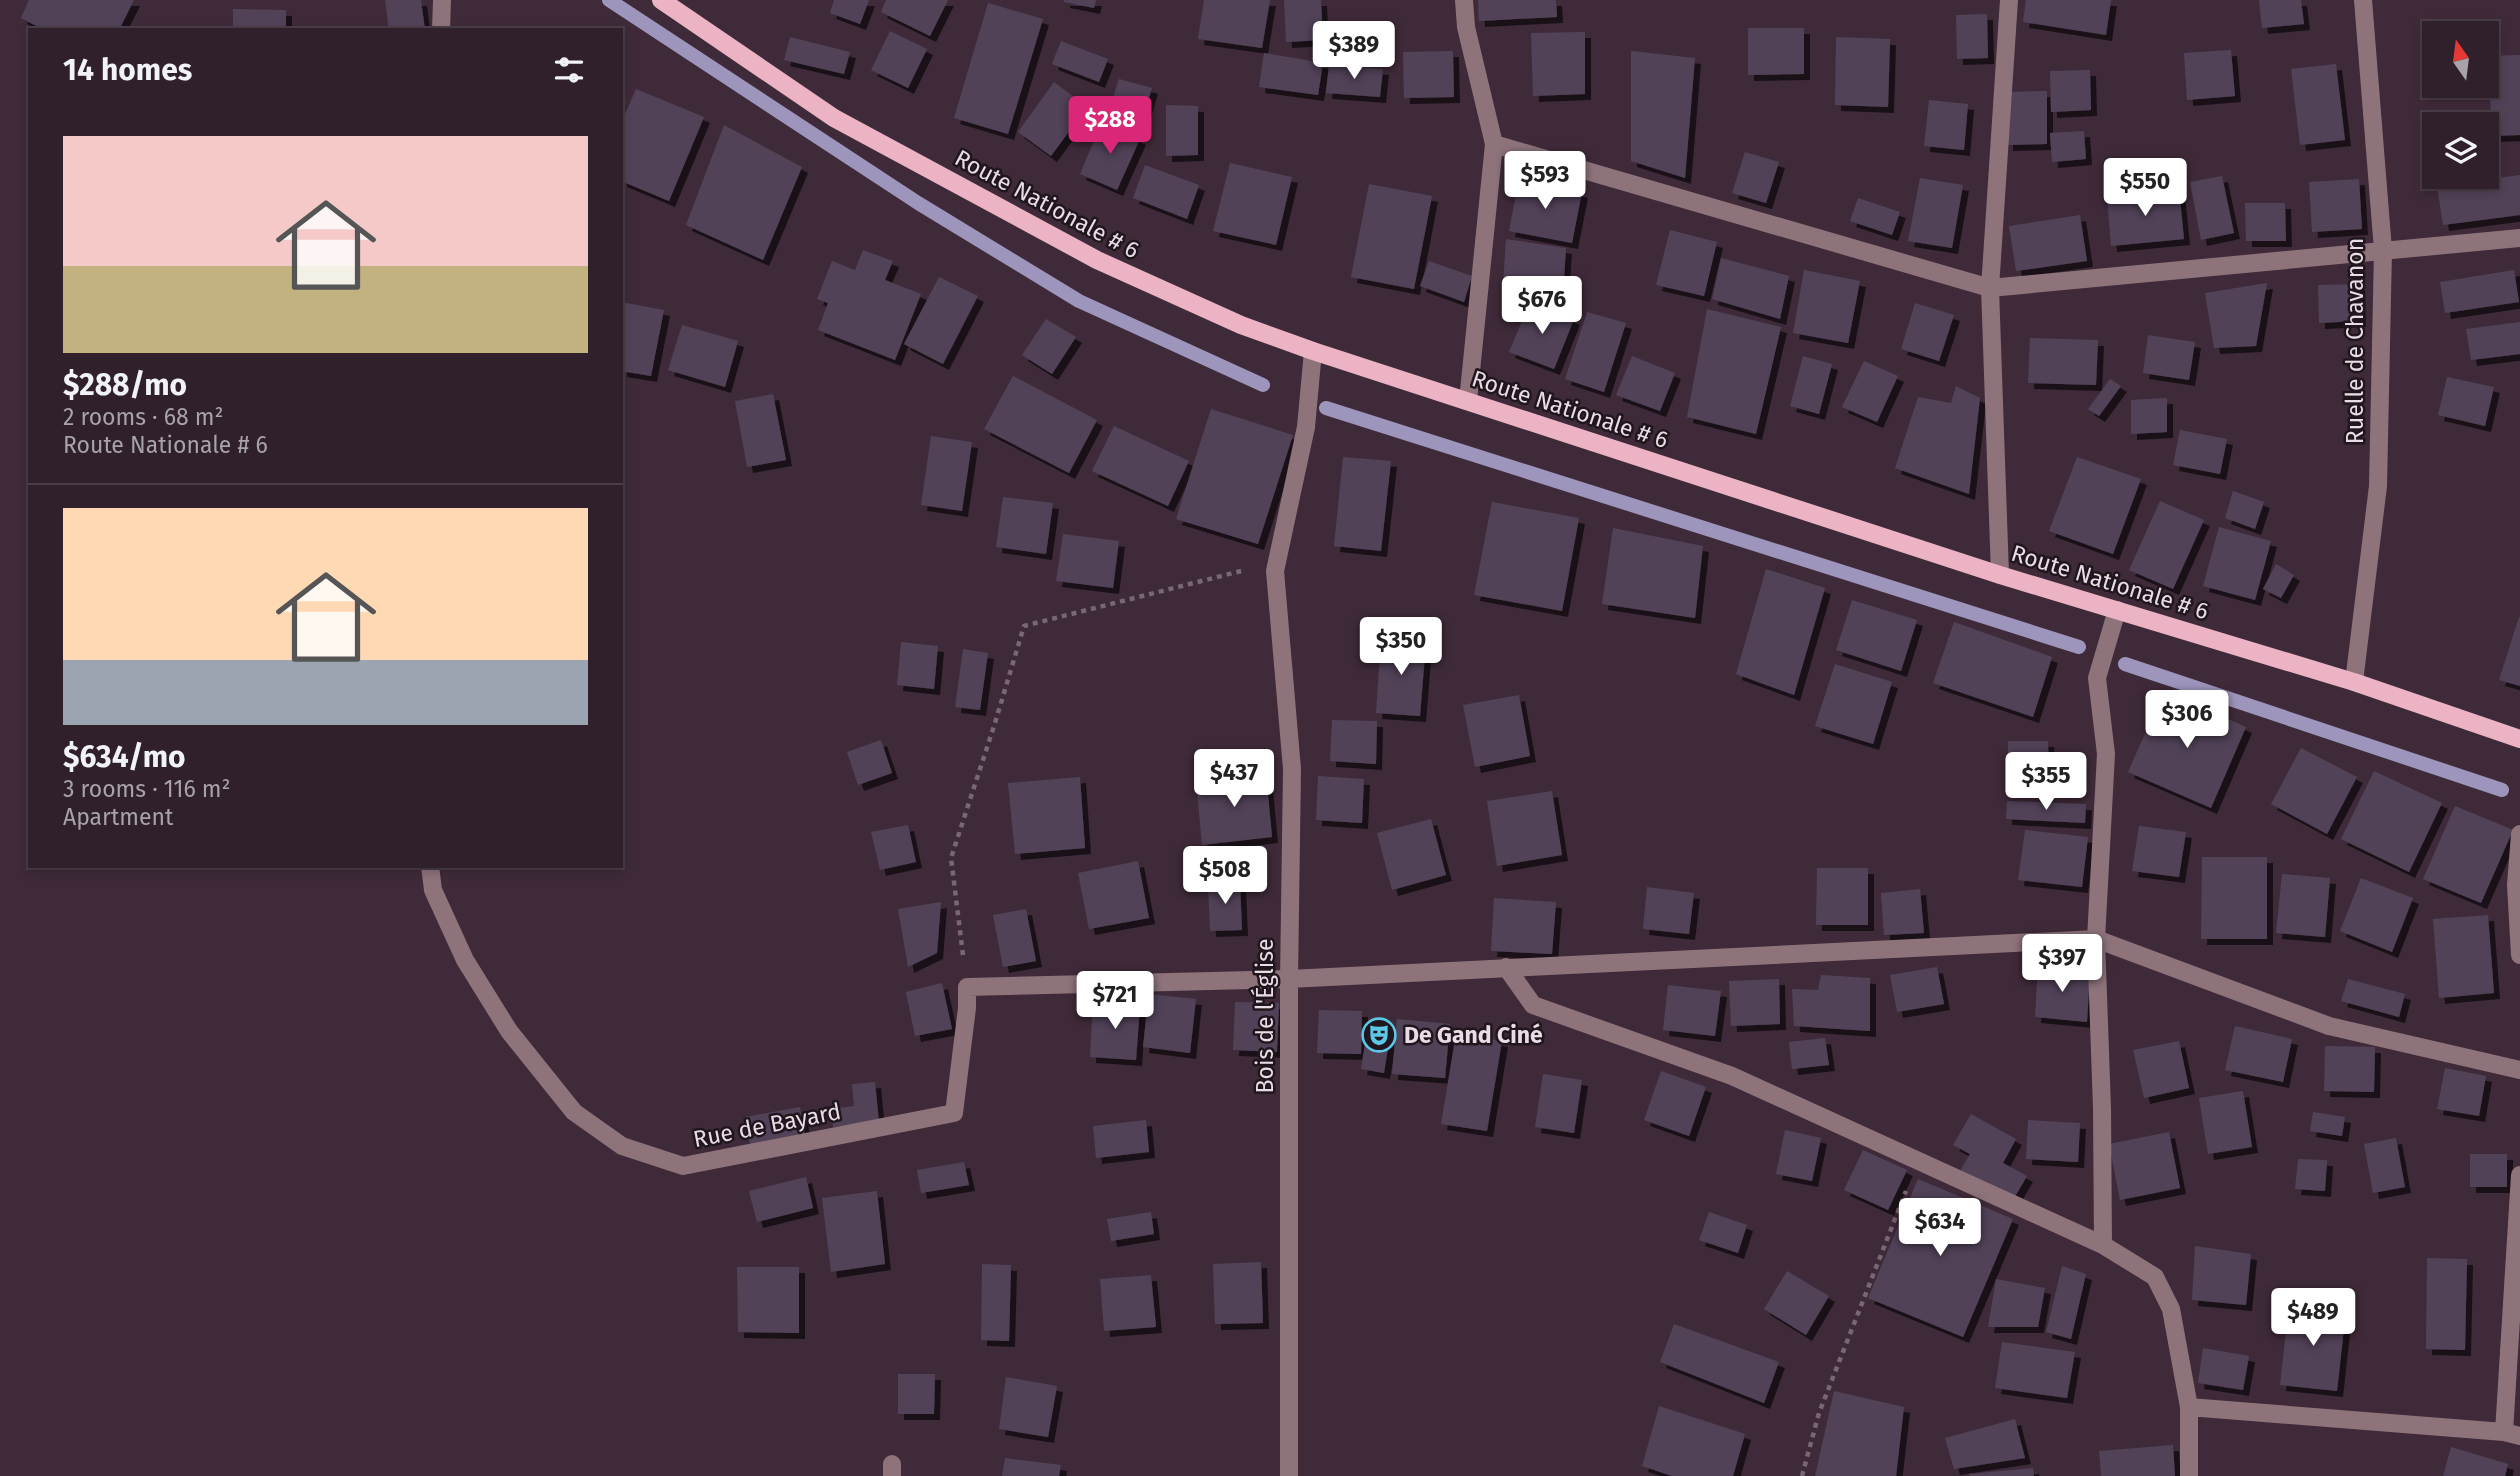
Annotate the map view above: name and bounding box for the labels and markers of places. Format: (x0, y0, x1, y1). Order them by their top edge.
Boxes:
pin: $389 (1313, 22, 1395, 81)
pin: $288 (1069, 96, 1151, 156)
pin: $593 (1504, 152, 1586, 211)
pin: $550 (2104, 158, 2186, 218)
pin: $676 (1501, 276, 1583, 336)
pin: $350 (1360, 618, 1442, 677)
pin: $306 (2146, 690, 2228, 750)
pin: $437 (1193, 750, 1275, 809)
pin: $355 (2005, 752, 2087, 812)
pin: $508 (1184, 846, 1266, 906)
pin: $397 (2021, 934, 2103, 994)
pin: $721 (1074, 972, 1156, 1031)
theatre icon: De Gand Ciné (1360, 1016, 1398, 1054)
place label: De Gand Ciné (1404, 1021, 1543, 1049)
pin: $634 (1899, 1198, 1981, 1258)
pin: $489 (2272, 1288, 2354, 1348)

